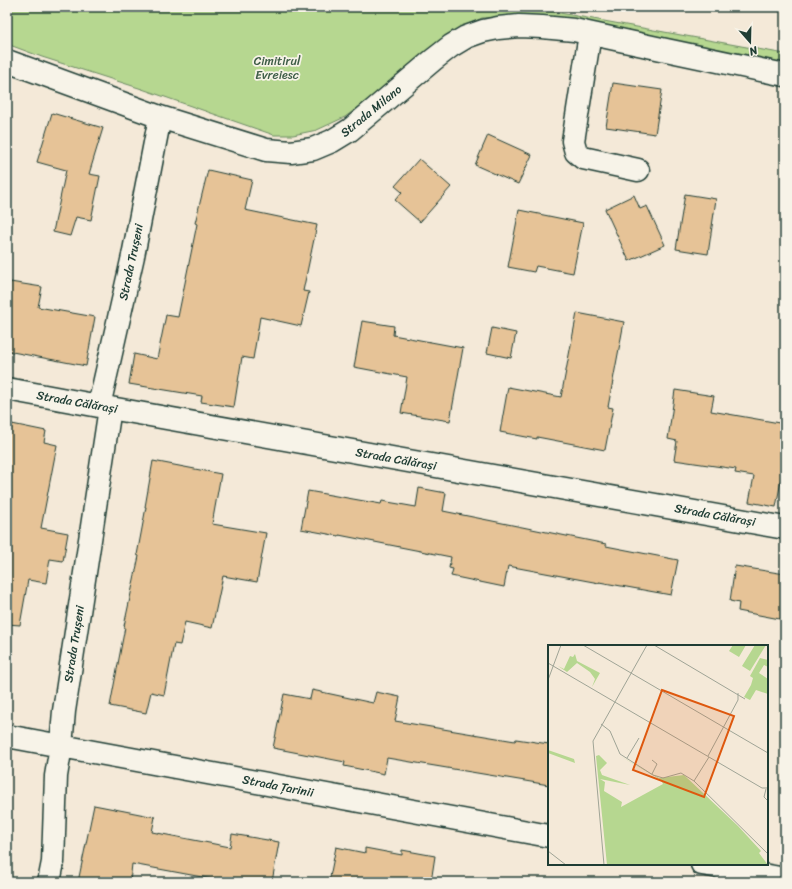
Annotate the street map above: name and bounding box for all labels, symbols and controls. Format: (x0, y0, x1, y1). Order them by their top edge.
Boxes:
north arrow (730, 22, 770, 62)
text: N (746, 40, 761, 61)
park label: Cimitirul Evreiesc (254, 50, 301, 86)
street label: Strada Milano (335, 79, 407, 143)
street label: Strada Trușeni (112, 221, 150, 302)
street label: Strada Călărași (35, 384, 120, 420)
street label: Strada Călărași (354, 441, 439, 477)
street label: Strada Călărași (673, 497, 758, 533)
street label: Strada Trușeni (57, 603, 91, 684)
inset map (548, 645, 768, 865)
street label: Strada Țarinii (240, 768, 316, 804)

